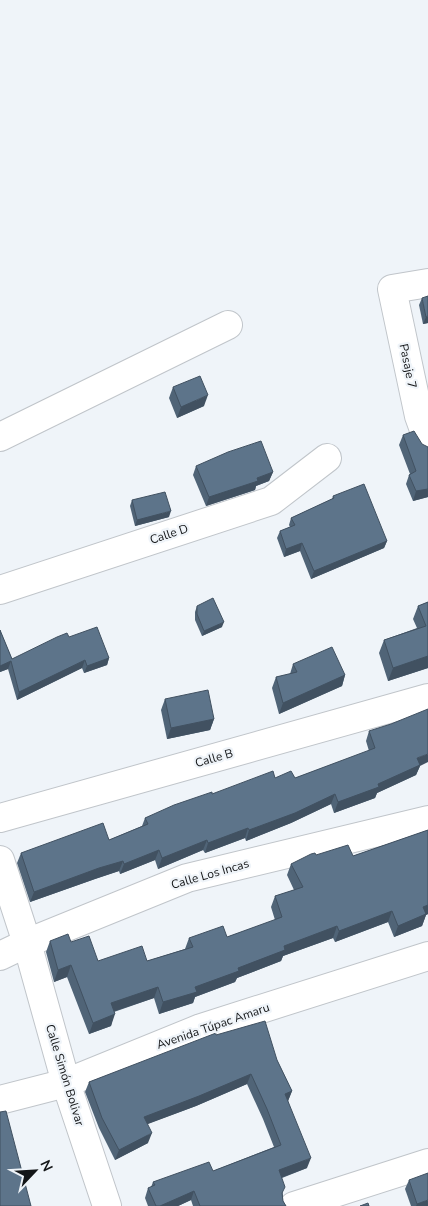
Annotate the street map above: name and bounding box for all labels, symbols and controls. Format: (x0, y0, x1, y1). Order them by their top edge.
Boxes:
street label: Pasaje 7 (395, 342, 421, 390)
street label: Calle D (148, 520, 190, 548)
street label: Calle B (193, 745, 235, 771)
street label: Calle Los Incas (169, 855, 251, 893)
street label: Avenida Túpac Amaru (154, 999, 272, 1053)
street label: Calle Simón Bolivar (42, 1022, 88, 1128)
north arrow (10, 1146, 60, 1196)
text: N (36, 1157, 57, 1174)

